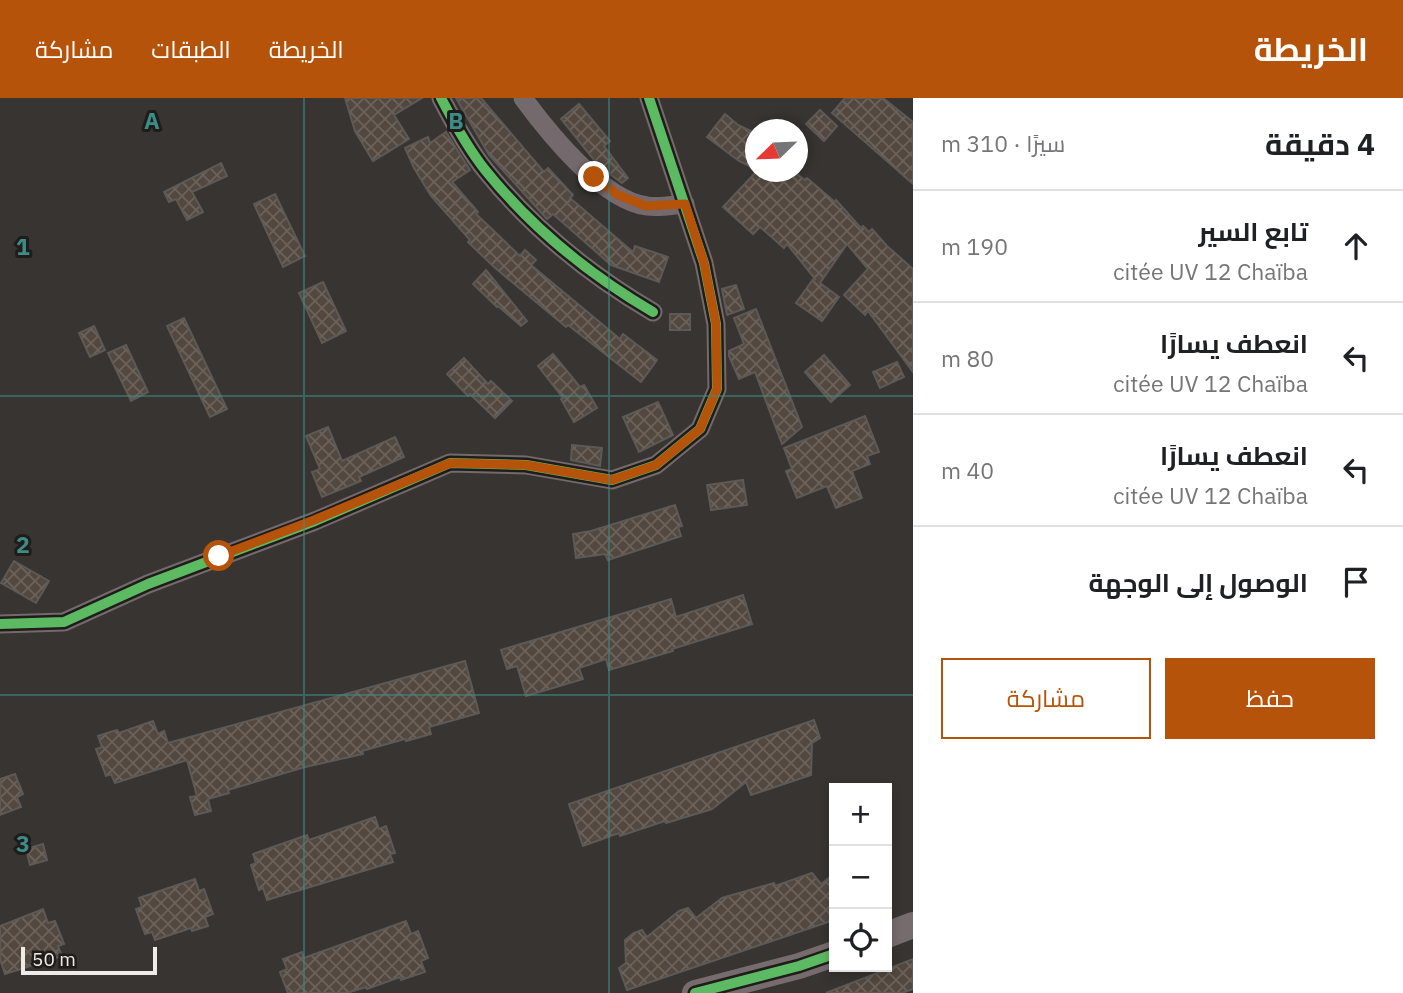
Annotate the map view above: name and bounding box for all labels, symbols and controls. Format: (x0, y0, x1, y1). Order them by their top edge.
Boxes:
text: الخريطة (1254, 27, 1368, 70)
text: مشاركة (35, 33, 113, 65)
text: الطبقات (151, 33, 231, 65)
text: الخريطة (269, 33, 344, 65)
text: A (144, 105, 160, 135)
text: B (448, 105, 464, 135)
north arrow (745, 119, 808, 182)
text: 4 دقيقة (1265, 124, 1375, 163)
text: سيرًا · 310 m (941, 128, 1065, 158)
route end (578, 161, 609, 192)
text: تابع السير (1198, 214, 1308, 248)
icon: ahead (1337, 227, 1375, 265)
text: 1 (16, 231, 30, 261)
text: 190 m (941, 231, 1008, 261)
text: citée UV 12 Chaïba (1113, 256, 1308, 286)
text: انعطف يسارًا (1160, 326, 1308, 360)
icon: left (1337, 339, 1375, 377)
text: 80 m (941, 343, 994, 373)
text: citée UV 12 Chaïba (1113, 368, 1308, 398)
text: انعطف يسارًا (1160, 438, 1308, 472)
icon: left (1337, 451, 1375, 489)
text: 40 m (941, 455, 994, 485)
text: citée UV 12 Chaïba (1113, 480, 1308, 510)
text: 2 (16, 529, 30, 559)
route start (203, 540, 234, 571)
icon: arrive (1337, 563, 1375, 601)
text: الوصول إلى الوجهة (1089, 565, 1308, 599)
button: مشاركة (941, 658, 1151, 739)
button: حفظ (1165, 658, 1375, 739)
map controls (829, 783, 892, 972)
button: + (829, 783, 892, 846)
text: 3 (16, 828, 30, 858)
button: − (829, 846, 892, 909)
button: locate (829, 909, 892, 972)
scale bar (21, 944, 158, 976)
text: 50 m (32, 947, 76, 971)

